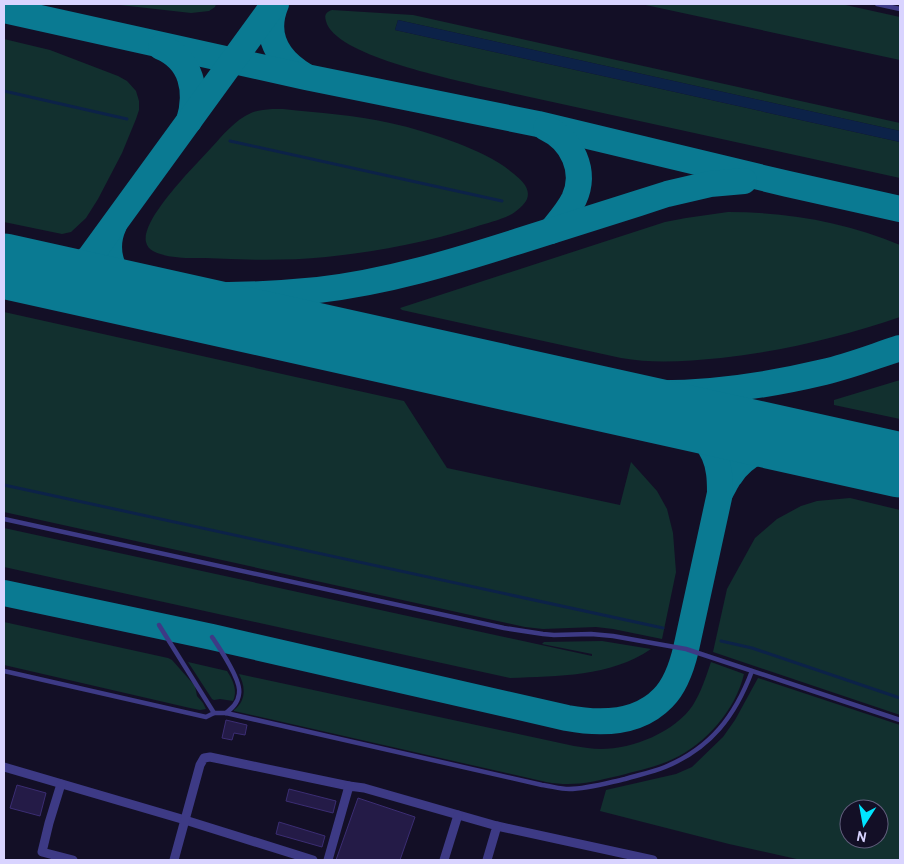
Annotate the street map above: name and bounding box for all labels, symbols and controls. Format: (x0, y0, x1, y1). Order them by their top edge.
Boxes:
north arrow (839, 799, 889, 849)
text: N (855, 826, 868, 845)

